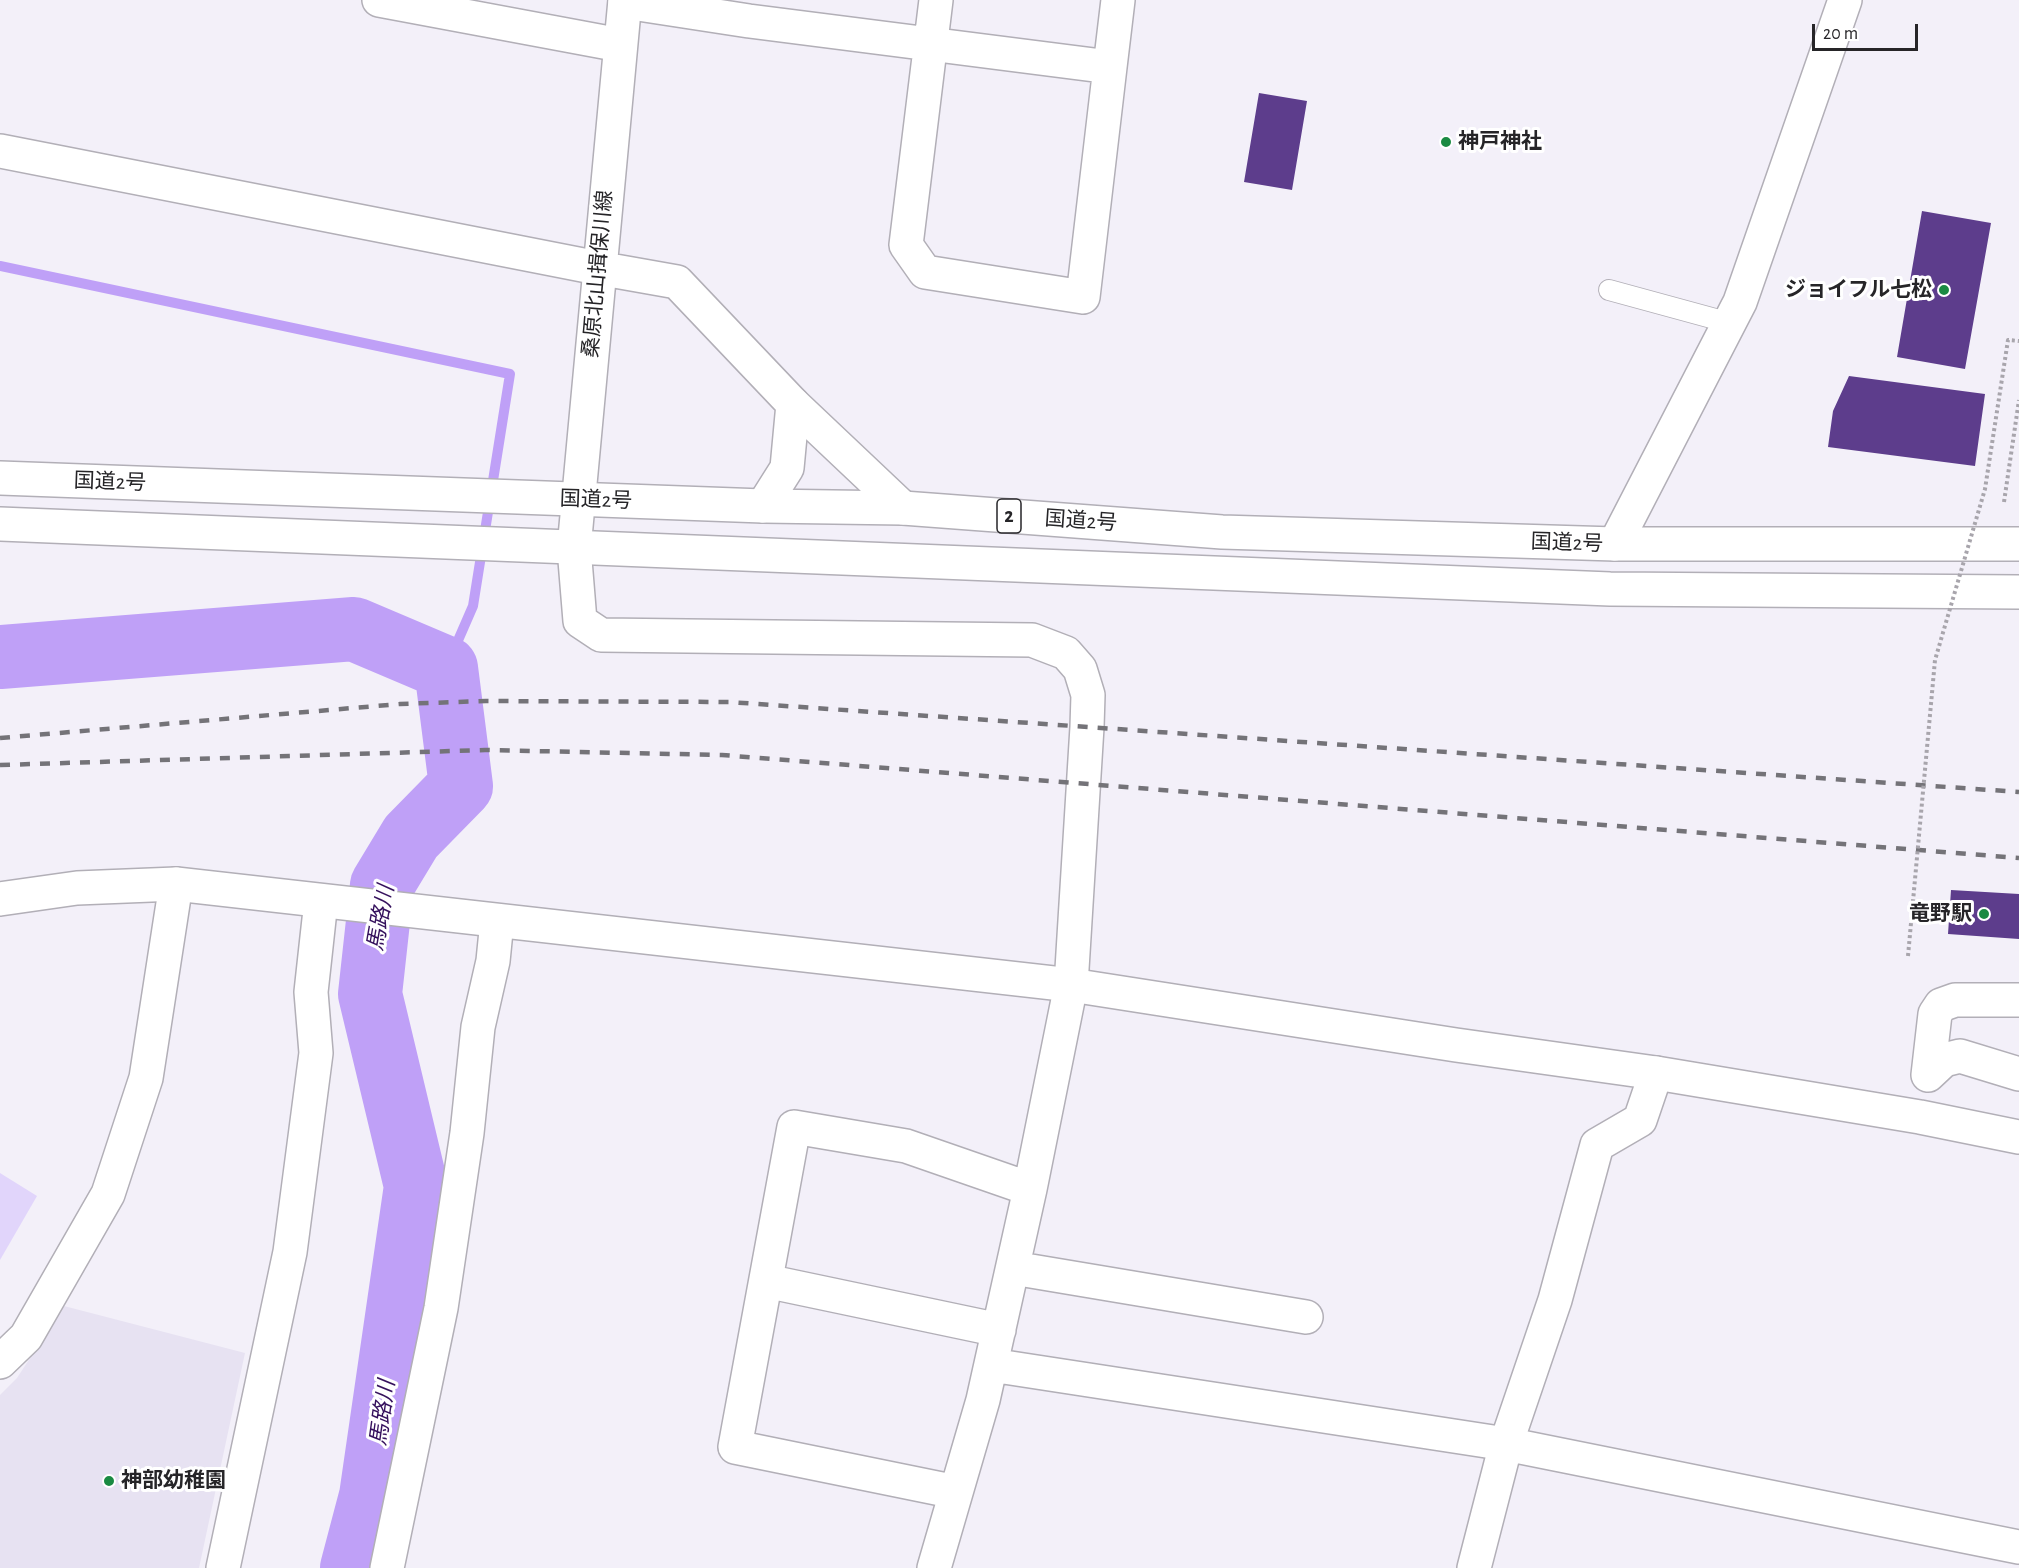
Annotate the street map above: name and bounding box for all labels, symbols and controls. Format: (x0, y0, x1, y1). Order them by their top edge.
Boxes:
scale bar (1815, 12, 1922, 50)
text: 20 m (1823, 25, 1858, 43)
place label: 神戸神社 (1458, 129, 1542, 155)
marker: 神戸神社 (1439, 135, 1453, 149)
street label: 桑原北山揖保川線 (578, 189, 618, 359)
place label: ジョイフル七松 (1785, 277, 1932, 303)
marker: ジョイフル七松 (1937, 283, 1951, 297)
street label: 国道2号 (73, 468, 147, 496)
street label: 国道2号 (559, 486, 633, 514)
road number: 2 (997, 499, 1021, 533)
street label: 国道2号 (1044, 506, 1118, 536)
street label: 国道2号 (1530, 529, 1604, 557)
water label: 馬路川 (362, 883, 400, 953)
place label: 竜野駅 (1909, 901, 1972, 927)
marker: 竜野駅 (1977, 907, 1991, 921)
water label: 馬路川 (365, 1378, 401, 1448)
place label: 神部幼稚園 (121, 1468, 226, 1494)
marker: 神部幼稚園 (102, 1474, 116, 1488)

